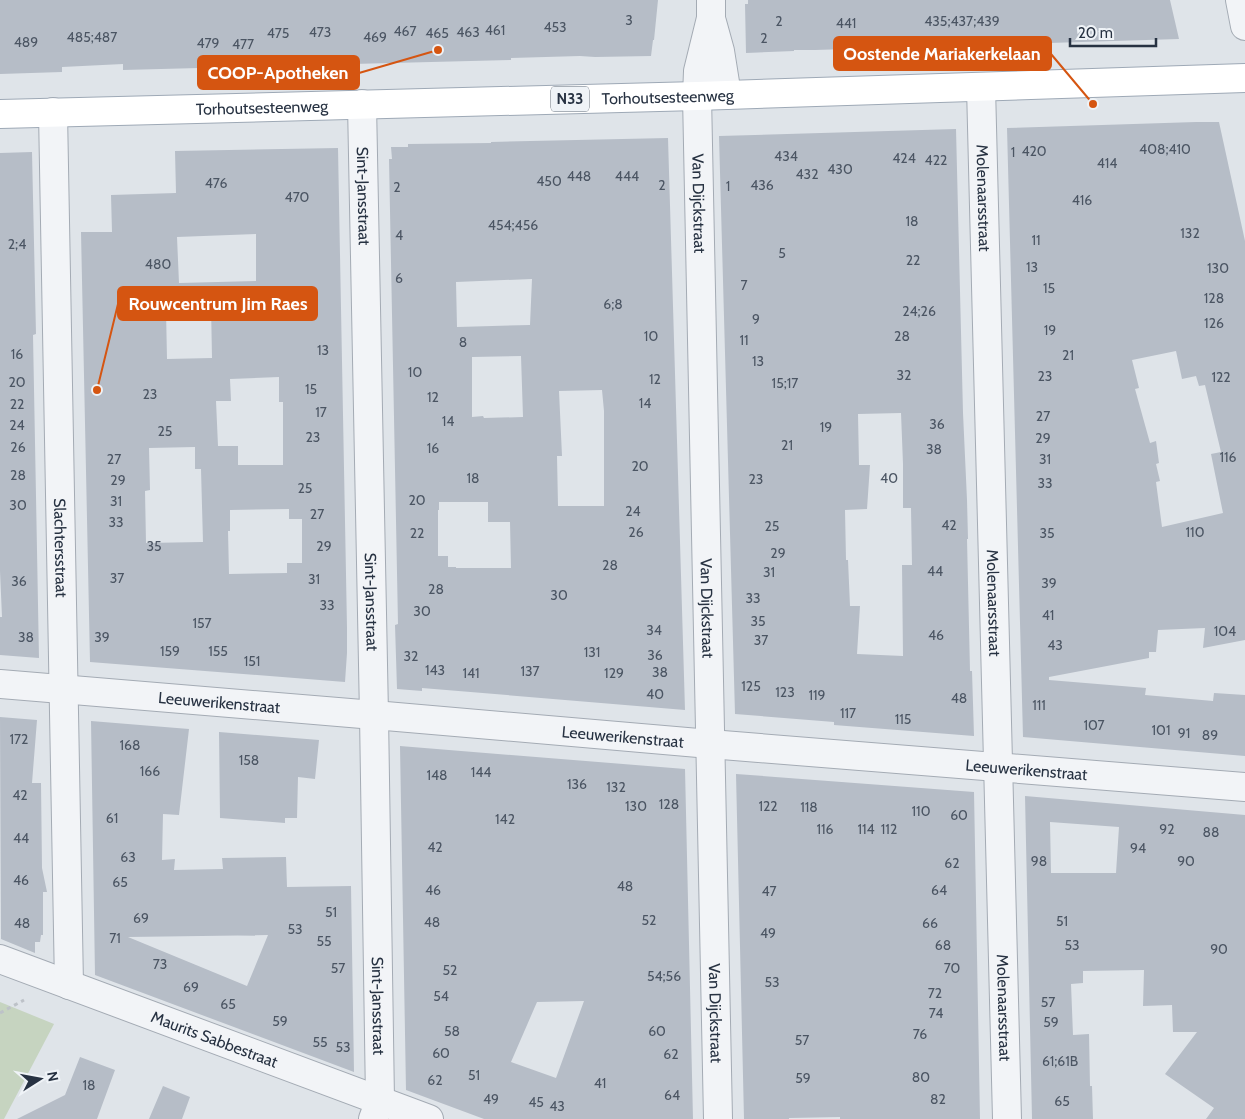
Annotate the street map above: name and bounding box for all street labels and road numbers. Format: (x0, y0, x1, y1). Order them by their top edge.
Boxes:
road number: N33 (551, 86, 589, 112)
street label: Torhoutsesteenweg (601, 86, 735, 108)
street label: Torhoutsesteenweg (196, 97, 329, 119)
street label: Molenaarsstraat (972, 144, 994, 252)
street label: Sint-Jansstraat (353, 147, 374, 246)
street label: Van Dijckstraat (688, 153, 709, 254)
street label: Slachtersstraat (50, 498, 71, 598)
street label: Molenaarsstraat (983, 549, 1004, 657)
street label: Sint-Jansstraat (361, 552, 382, 652)
street label: Van Dijckstraat (696, 558, 718, 659)
street label: Leeuwerikenstraat (157, 688, 282, 717)
street label: Leeuwerikenstraat (561, 722, 685, 752)
street label: Leeuwerikenstraat (965, 756, 1089, 784)
street label: Molenaarsstraat (993, 954, 1015, 1062)
street label: Sint-Jansstraat (368, 956, 388, 1056)
street label: Van Dijckstraat (705, 963, 726, 1064)
street label: Maurits Sabbestraat (148, 1007, 281, 1072)

